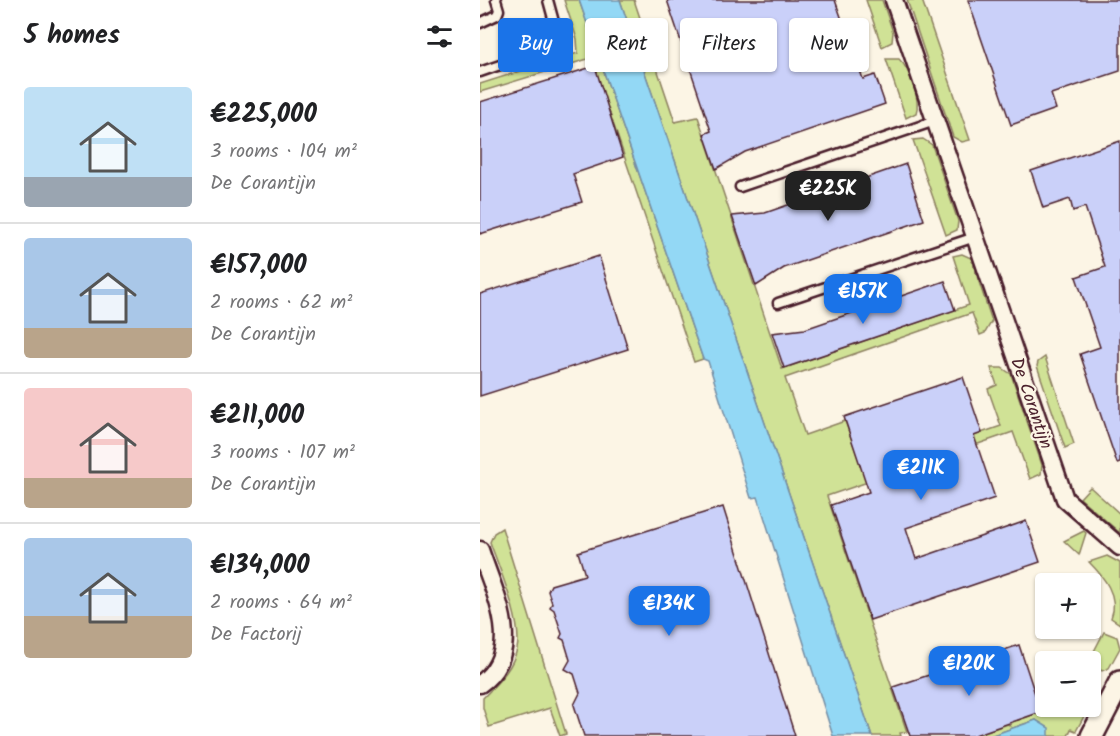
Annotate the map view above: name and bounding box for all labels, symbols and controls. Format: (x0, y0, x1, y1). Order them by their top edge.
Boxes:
text: 5 homes (24, 15, 120, 57)
chip: Buy (498, 18, 573, 72)
chip: Rent (585, 18, 668, 72)
chip: Filters (680, 18, 777, 72)
chip: New (789, 18, 869, 72)
icon: filters (423, 20, 456, 53)
text: €225,000 (210, 94, 317, 136)
icon: home (72, 111, 144, 183)
text: 3 rooms · 104 m² (210, 136, 357, 168)
text: De Corantijn (210, 168, 316, 200)
pin: €225K (786, 171, 870, 222)
text: €225K (799, 174, 857, 206)
text: €157,000 (210, 245, 307, 287)
icon: home (72, 262, 144, 334)
pin: €157K (821, 274, 905, 325)
text: €157K (838, 277, 888, 309)
text: 2 rooms · 62 m² (210, 287, 352, 319)
text: De Corantijn (210, 319, 316, 351)
street label: De Corantijn (1001, 354, 1060, 453)
text: €211,000 (210, 395, 304, 437)
icon: home (72, 412, 144, 484)
text: 3 rooms · 107 m² (210, 437, 355, 469)
pin: €211K (879, 450, 963, 501)
text: €211K (897, 453, 945, 485)
text: De Corantijn (210, 469, 316, 501)
text: €134,000 (210, 545, 310, 587)
icon: home (72, 562, 144, 634)
map controls (1035, 573, 1101, 717)
button: + (1035, 573, 1101, 639)
pin: €134K (627, 586, 711, 637)
text: 2 rooms · 64 m² (210, 587, 352, 619)
text: €134K (643, 589, 695, 621)
text: De Factorij (210, 619, 302, 651)
pin: €120K (927, 646, 1011, 697)
text: €120K (943, 649, 995, 681)
button: − (1035, 651, 1101, 717)

